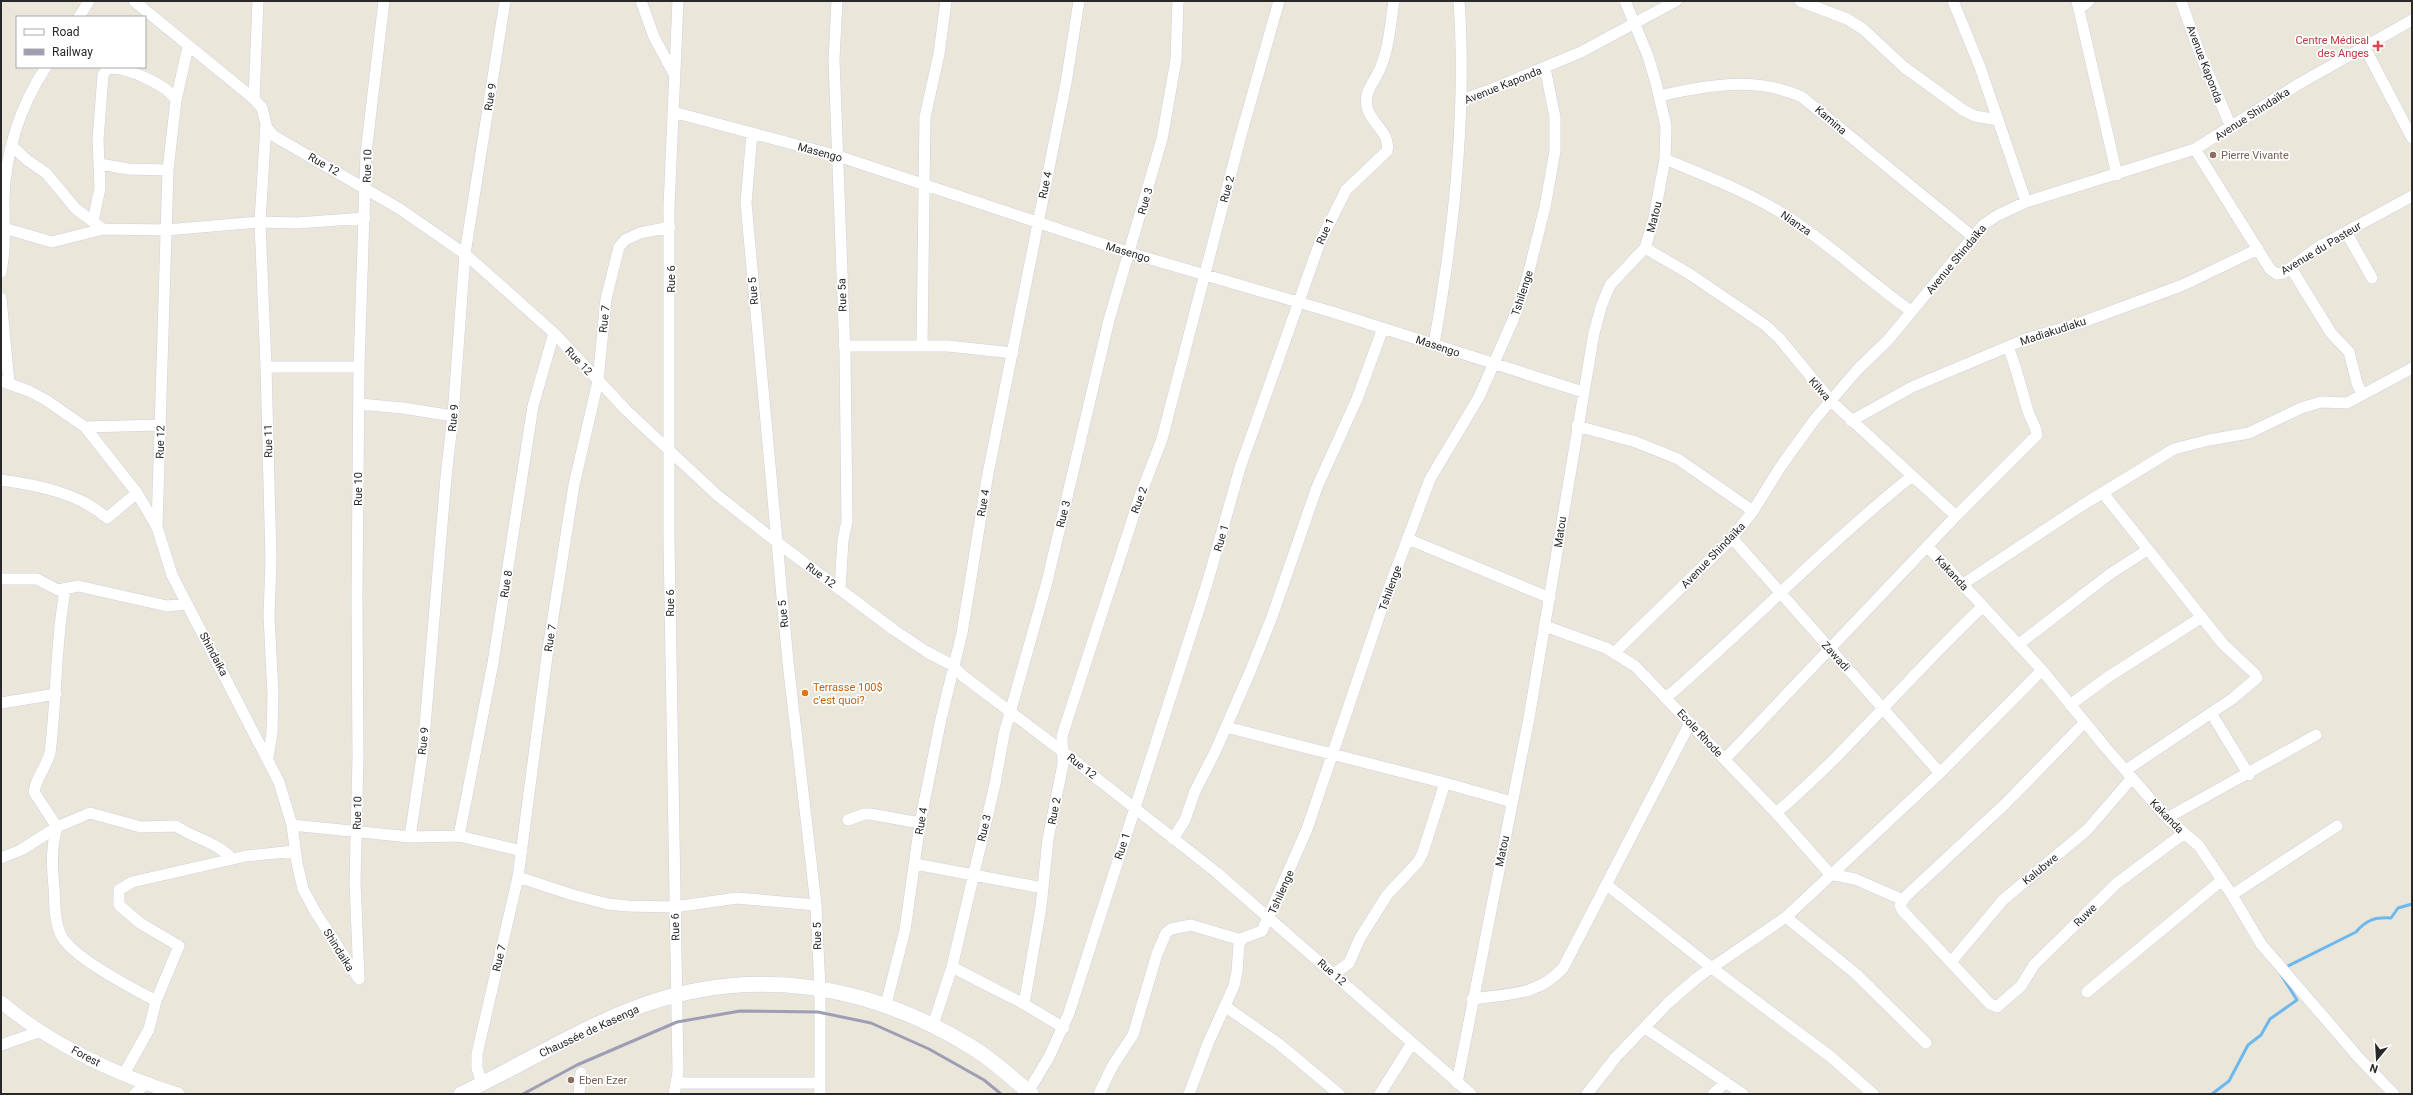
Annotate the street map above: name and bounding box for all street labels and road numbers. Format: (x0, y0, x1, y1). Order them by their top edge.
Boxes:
street label: Avenue Kaponda (2184, 23, 2225, 105)
street label: Avenue Kaponda (1463, 64, 1544, 107)
street label: Rue 9 (482, 82, 499, 112)
street label: Avenue Shindaïka (2212, 85, 2292, 143)
street label: Kamina (1812, 103, 1849, 138)
street label: Masengo (796, 140, 844, 165)
street label: Rue 10 (360, 149, 375, 183)
street label: Rue 12 (306, 150, 342, 179)
street label: Rue 4 (1036, 170, 1055, 200)
street label: Rue 2 (1218, 174, 1237, 204)
street label: Rue 3 (1135, 186, 1156, 216)
street label: Matou (1644, 200, 1665, 234)
street label: Nianza (1778, 209, 1813, 238)
street label: Rue 1 (1314, 216, 1337, 246)
street label: Avenue du Pasteur (2279, 219, 2364, 278)
street label: Avenue Shindaïka (1924, 222, 1989, 297)
street label: Masengo (1104, 240, 1152, 265)
street label: Rue 6 (665, 265, 678, 293)
street label: Tshilenge (1509, 269, 1536, 317)
street label: Rue 5 (746, 277, 761, 305)
street label: Rue 5a (835, 278, 850, 312)
street label: Rue 7 (597, 305, 612, 333)
street label: Madiakudiaku (2019, 315, 2088, 348)
street label: Masengo (1414, 333, 1462, 360)
street label: Rue 12 (562, 345, 595, 378)
street label: Kilwa (1806, 375, 1833, 404)
street label: Rue 9 (446, 404, 461, 432)
street label: Rue 11 (262, 424, 275, 458)
street label: Rue 12 (153, 425, 168, 459)
street label: Rue 10 (352, 472, 365, 506)
street label: Rue 2 (1129, 485, 1150, 515)
street label: Rue 4 (975, 488, 992, 518)
street label: Rue 3 (1054, 499, 1073, 529)
street label: Matou (1552, 516, 1569, 549)
street label: Avenue Shindaïka (1679, 520, 1748, 591)
street label: Rue 1 (1211, 523, 1232, 553)
street label: Kakanda (1932, 553, 1971, 593)
street label: Rue 12 (803, 560, 838, 591)
street label: Tshilenge (1376, 564, 1405, 612)
street label: Rue 8 (498, 569, 515, 599)
street label: Rue 6 (664, 589, 677, 617)
street label: Rue 5 (776, 600, 791, 628)
street label: Rue 7 (542, 623, 559, 653)
street label: Shindaika (197, 630, 231, 678)
street label: Zawadi (1819, 639, 1852, 674)
street label: Ecole Rhode (1674, 707, 1725, 760)
street label: Rue 9 (416, 727, 431, 755)
street label: Rue 12 (1064, 751, 1099, 782)
street label: Rue 10 (350, 796, 365, 830)
street label: Rue 2 (1045, 796, 1064, 826)
street label: Kakanda (2147, 796, 2186, 836)
street label: Rue 4 (913, 806, 930, 836)
street label: Rue 3 (975, 813, 994, 843)
street label: Rue 1 (1112, 831, 1133, 861)
street label: Matou (1493, 834, 1512, 868)
street label: Kalubwe (2020, 851, 2061, 888)
street label: Tshilenge (1266, 868, 1297, 916)
street label: Ruwe (2071, 901, 2100, 929)
street label: Rue 6 (669, 913, 682, 941)
street label: Rue 5 (811, 922, 824, 950)
street label: Shindaika (320, 927, 357, 974)
street label: Rue 7 (490, 943, 509, 973)
street label: Rue 12 (1315, 956, 1349, 988)
street label: Chaussée de Kasenga (537, 1003, 641, 1060)
street label: Forest (69, 1043, 103, 1070)

